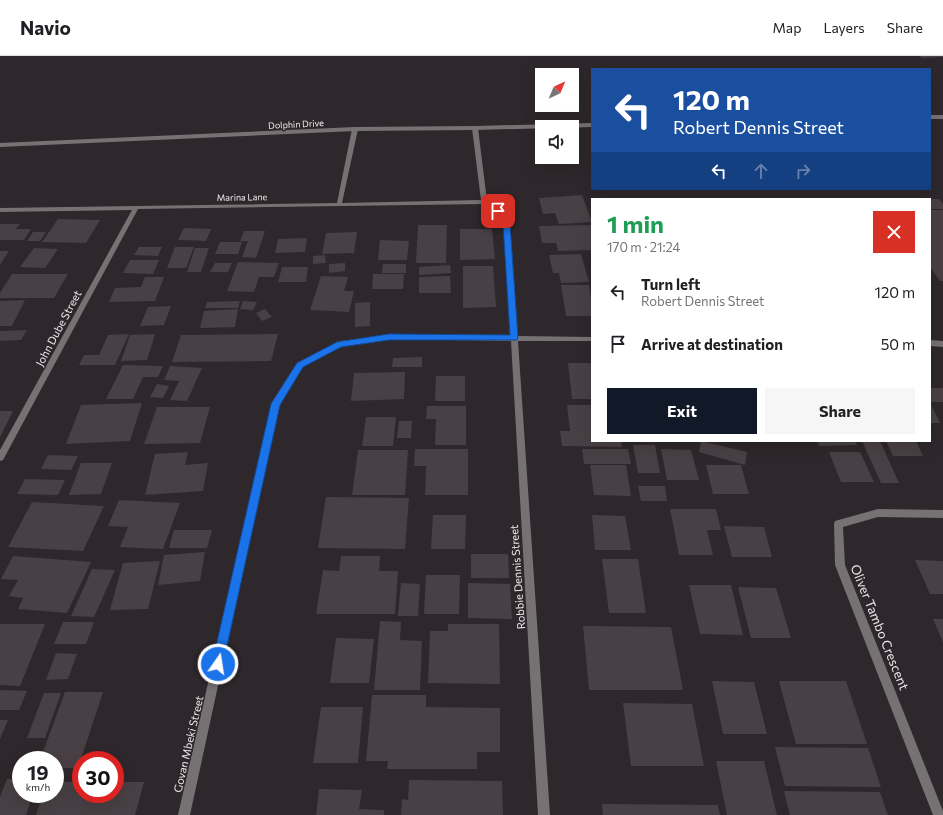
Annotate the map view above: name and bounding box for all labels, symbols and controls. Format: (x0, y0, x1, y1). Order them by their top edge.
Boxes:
text: Navio (20, 16, 71, 39)
text: Map (773, 19, 801, 36)
text: Layers (823, 19, 865, 36)
text: Share (887, 19, 923, 36)
north arrow (535, 68, 579, 112)
map controls (535, 68, 579, 164)
text: 120 m (673, 82, 750, 116)
icon: left (607, 84, 659, 136)
text: Robert Dennis Street (673, 116, 844, 138)
street label: Dolphin Drive (268, 117, 324, 131)
button: sound (535, 120, 579, 164)
icon: left (708, 160, 730, 182)
icon: ahead (750, 160, 772, 182)
icon: right (792, 160, 814, 182)
street label: Marina Lane (217, 191, 268, 203)
pin (481, 194, 515, 228)
icon: arrive (487, 200, 509, 222)
text: 1 min (607, 209, 664, 238)
button: close (873, 211, 915, 253)
text: 170 m · 21:24 (607, 239, 680, 255)
text: Turn left (641, 275, 700, 293)
icon: left (607, 281, 629, 303)
text: 120 m (875, 283, 915, 301)
street label: John Dube Street (32, 287, 85, 369)
text: Robert Dennis Street (641, 293, 764, 309)
icon: arrive (607, 333, 629, 355)
text: Arrive at destination (641, 335, 783, 353)
text: 50 m (881, 335, 915, 353)
button: Exit (607, 388, 757, 434)
button: Share (765, 388, 915, 434)
street label: Robbie Dennis Street (507, 524, 527, 630)
street label: Oliver Tambo Crescent (847, 562, 913, 692)
position arrow (197, 643, 239, 685)
street label: Govan Mbeki Street (171, 694, 206, 794)
speed limit sign: 30 (72, 751, 124, 803)
text: 19 (27, 760, 49, 784)
text: km/h (26, 781, 50, 793)

